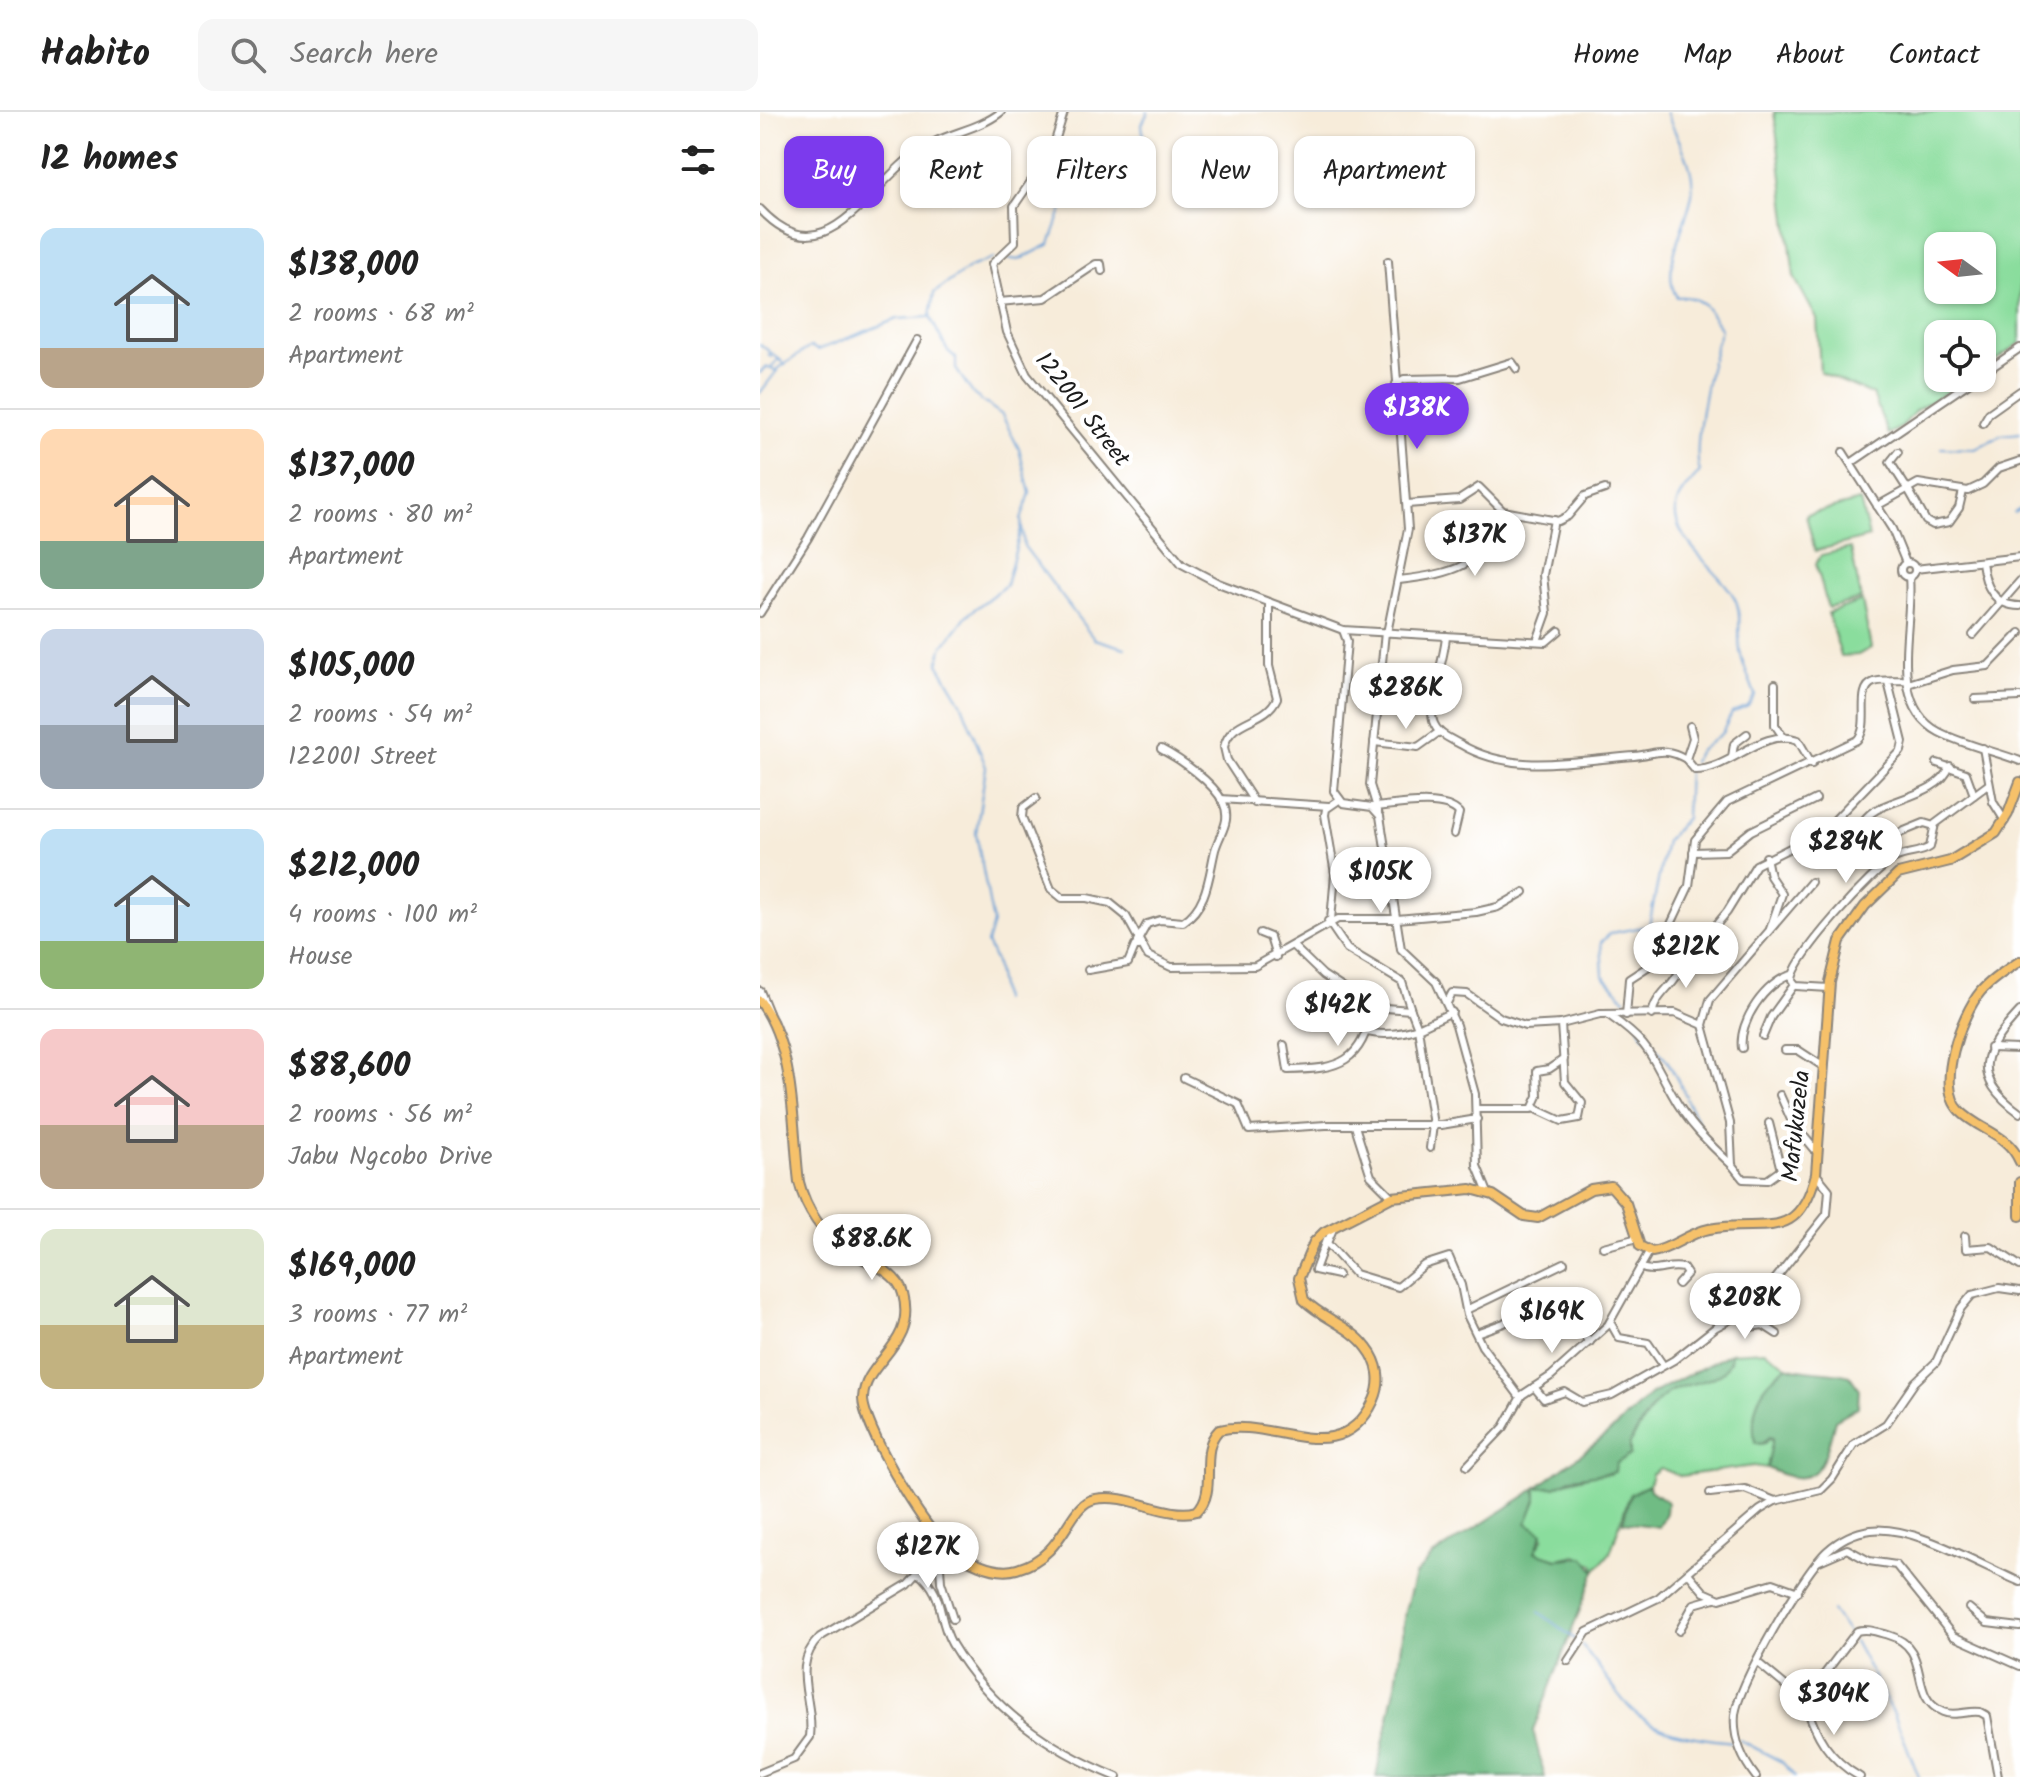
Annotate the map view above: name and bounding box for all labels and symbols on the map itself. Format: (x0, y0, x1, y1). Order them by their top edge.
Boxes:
north arrow (1924, 232, 1996, 304)
street label: 122001 Street (1024, 344, 1140, 477)
pin: $138K (1361, 383, 1473, 451)
pin: $137K (1419, 510, 1531, 578)
pin: $286K (1350, 663, 1462, 731)
pin: $284K (1790, 817, 1902, 885)
pin: $105K (1325, 847, 1437, 915)
pin: $212K (1630, 922, 1742, 990)
pin: $142K (1282, 980, 1394, 1048)
street label: Mafukuzela (1772, 1068, 1822, 1184)
pin: $88.6K (807, 1214, 937, 1282)
pin: $208K (1689, 1273, 1801, 1341)
pin: $169K (1496, 1287, 1608, 1355)
pin: $127K (872, 1522, 984, 1590)
pin: $304K (1778, 1669, 1890, 1737)

